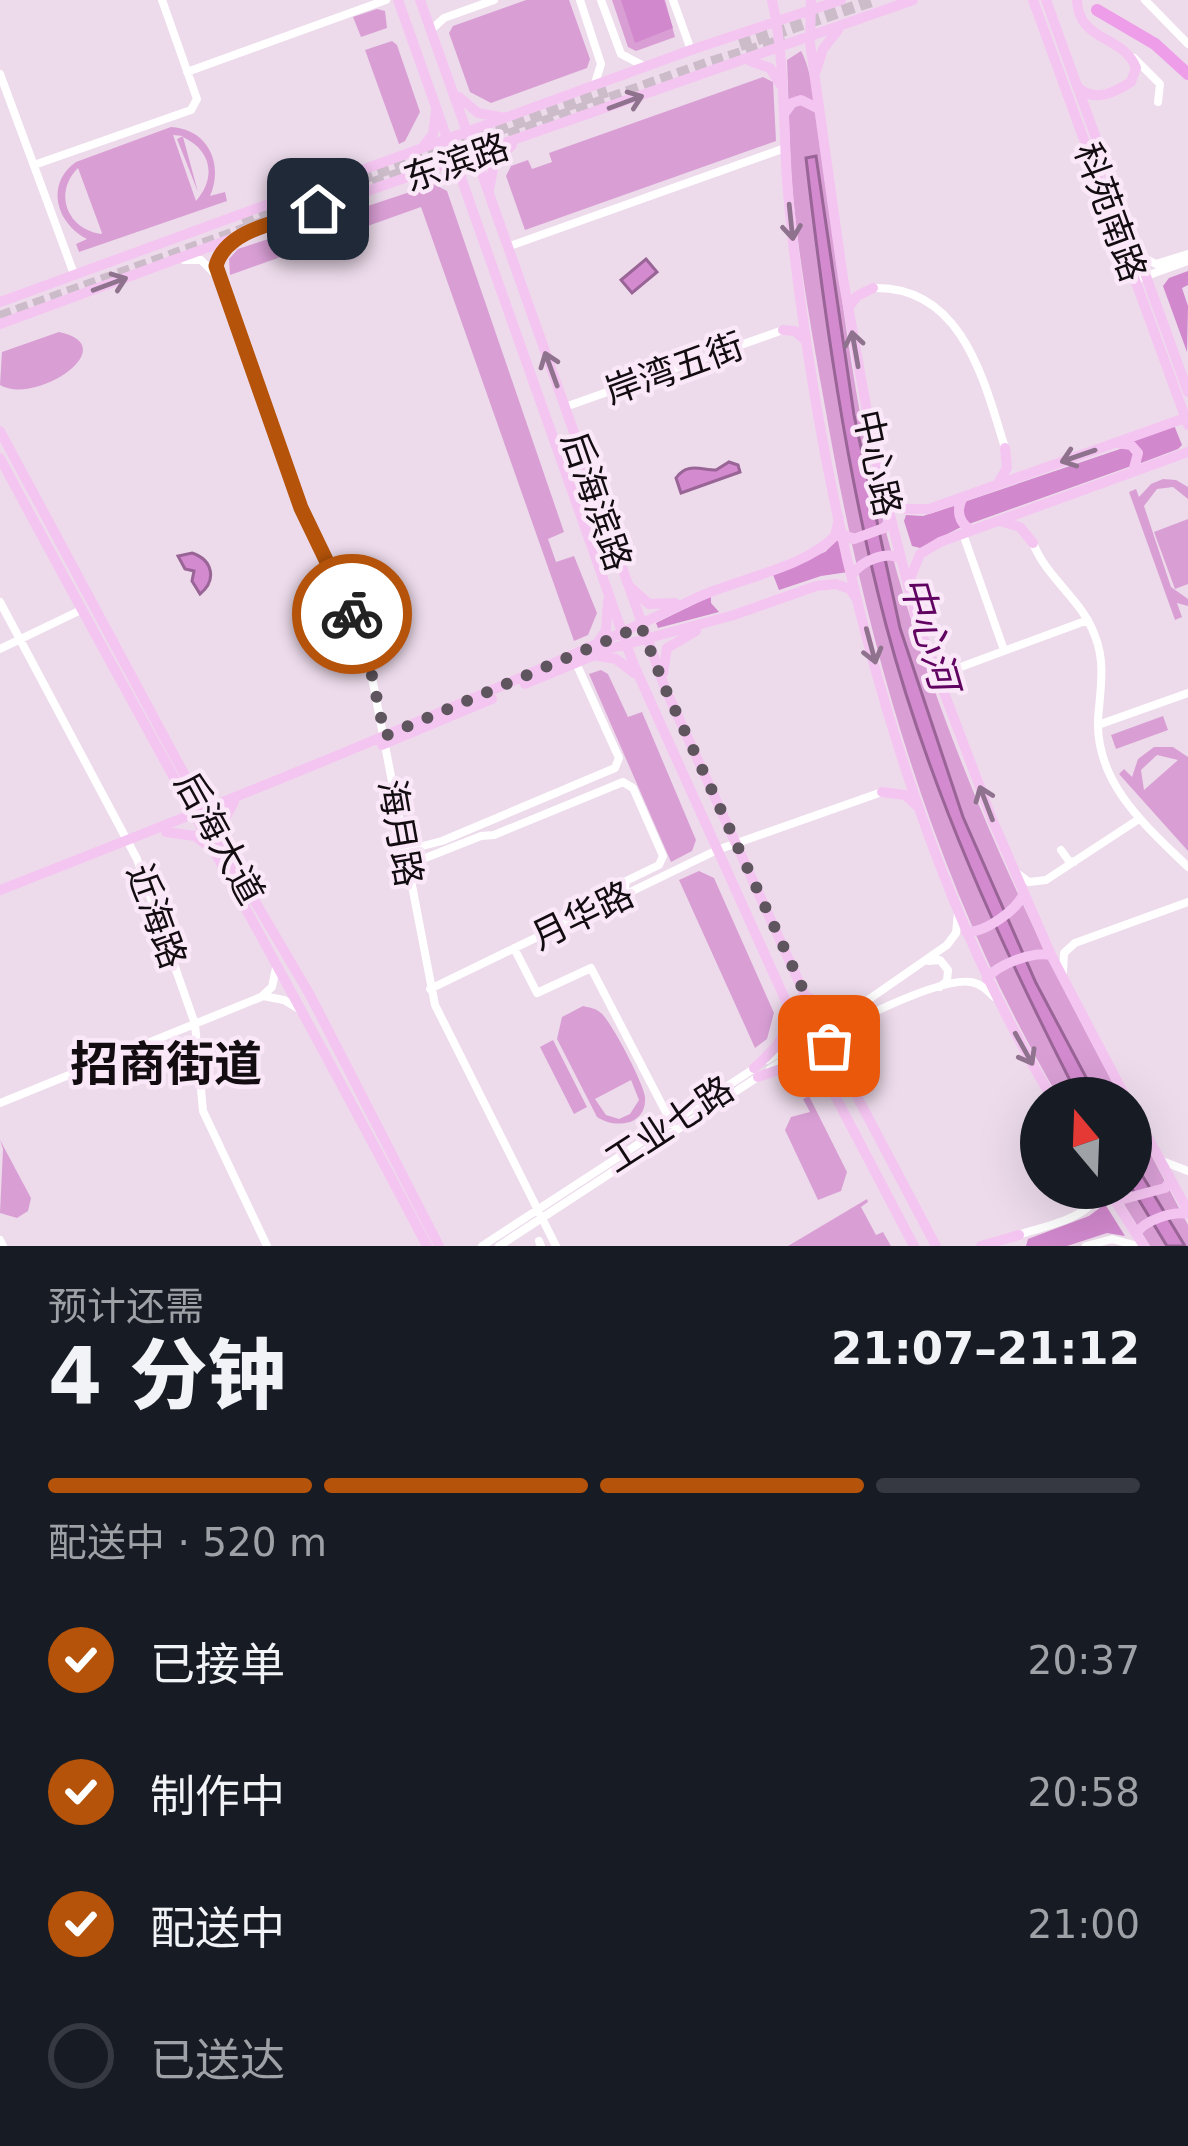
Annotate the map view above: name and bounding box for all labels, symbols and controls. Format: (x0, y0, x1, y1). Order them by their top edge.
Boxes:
one-way arrow (606, 90, 643, 111)
street label: 东滨路 (398, 126, 514, 199)
street label: 科苑南路 (1067, 137, 1154, 287)
pin (267, 158, 369, 260)
icon: home (285, 176, 351, 242)
one-way arrow (780, 202, 802, 241)
one-way arrow (90, 272, 127, 293)
street label: 岸湾五街 (599, 325, 749, 412)
one-way arrow (843, 330, 865, 369)
one-way arrow (539, 351, 560, 388)
street label: 中心路 (846, 406, 909, 520)
street label: 后海滨路 (554, 426, 639, 576)
one-way arrow (1060, 447, 1097, 468)
courier (292, 554, 412, 674)
water label: 中心河 (892, 571, 969, 702)
icon: bike (319, 581, 385, 647)
one-way arrow (862, 627, 884, 665)
street label: 后海大道 (167, 765, 272, 911)
street label: 海月路 (371, 776, 430, 890)
one-way arrow (974, 785, 996, 822)
street label: 近海路 (119, 858, 194, 974)
street label: 月华路 (525, 873, 640, 958)
pin (778, 995, 880, 1097)
icon: bag (796, 1013, 862, 1079)
one-way arrow (1012, 1031, 1036, 1066)
district label: 招商街道 (70, 1036, 262, 1092)
street label: 工业七路 (598, 1068, 741, 1181)
north arrow (1020, 1077, 1152, 1209)
map controls (1020, 1077, 1152, 1209)
text: 预计还需 (48, 1284, 204, 1329)
text: 21:07–21:12 (831, 1322, 1140, 1375)
text: 4 分钟 (48, 1331, 285, 1421)
text: 配送中 · 520 m (48, 1520, 327, 1565)
icon: check (48, 1627, 114, 1693)
text: 已接单 (150, 1638, 285, 1691)
text: 20:37 (1028, 1638, 1140, 1683)
icon: check (48, 1759, 114, 1825)
text: 制作中 (150, 1770, 285, 1823)
text: 20:58 (1028, 1770, 1140, 1815)
icon: check (48, 1891, 114, 1957)
text: 配送中 (150, 1902, 285, 1955)
text: 21:00 (1028, 1902, 1140, 1947)
text: 已送达 (150, 2034, 285, 2087)

